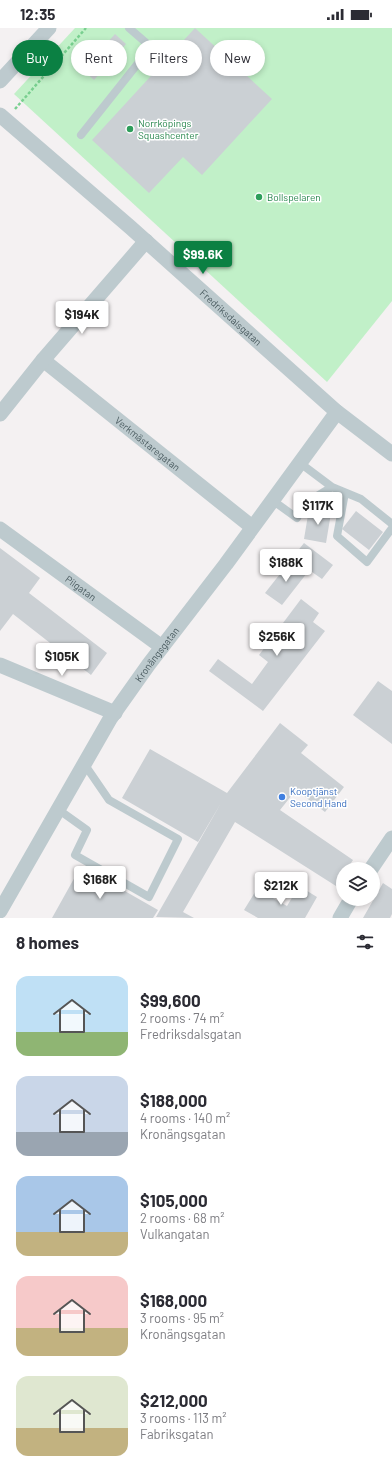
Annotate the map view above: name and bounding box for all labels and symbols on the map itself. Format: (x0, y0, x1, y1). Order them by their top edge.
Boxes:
place label: Norrköpings Squashcenter (138, 117, 199, 141)
marker: Norrköpings Squashcenter (125, 124, 135, 134)
place label: Bollspelaren (267, 191, 321, 203)
marker: Bollspelaren (254, 192, 264, 202)
pin: $99.6K (170, 241, 236, 275)
street label: Fredriksdalsgatan (198, 287, 264, 348)
pin: $194K (54, 301, 110, 335)
street label: Verkmästaregatan (113, 414, 183, 473)
pin: $117K (290, 492, 346, 526)
pin: $188K (258, 549, 314, 583)
street label: Pilgatan (63, 573, 99, 603)
pin: $256K (249, 623, 305, 657)
street label: Kronängsgatan (132, 625, 181, 684)
pin: $105K (34, 643, 90, 677)
place label: Kooptjänst Second Hand (290, 785, 347, 809)
marker: Kooptjänst Second Hand (277, 792, 287, 802)
pin: $168K (72, 866, 128, 900)
pin: $212K (253, 872, 309, 906)

